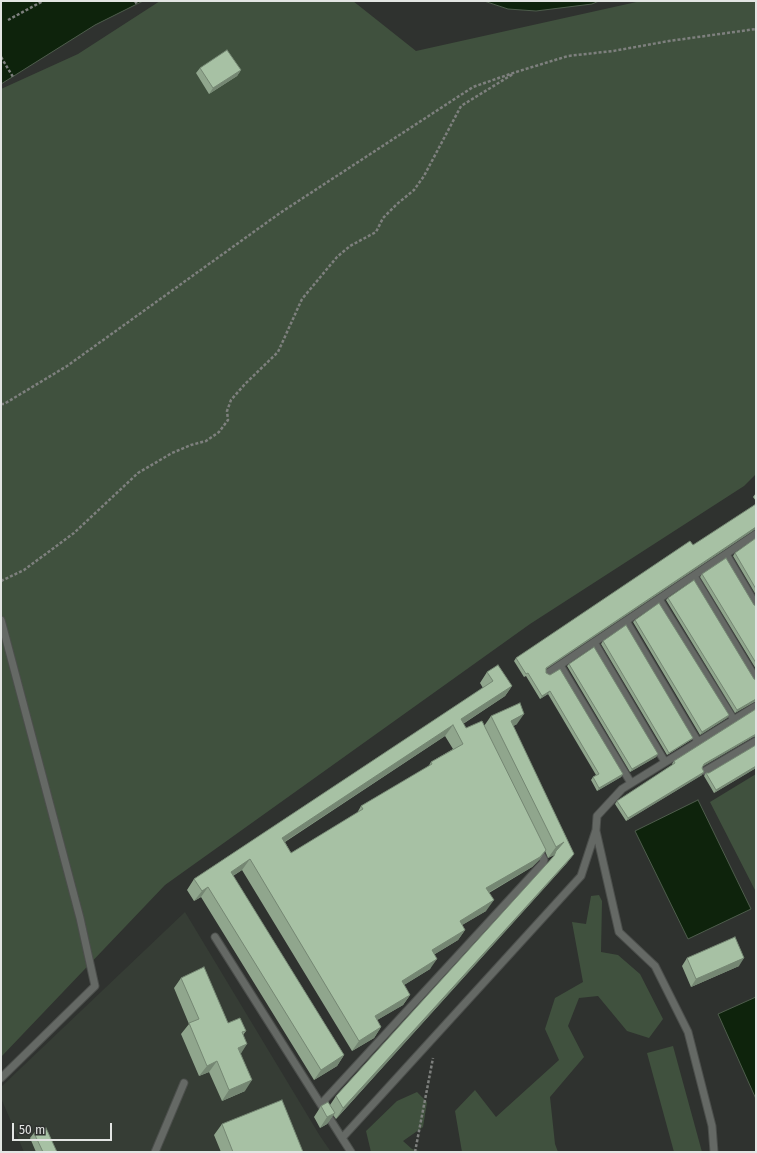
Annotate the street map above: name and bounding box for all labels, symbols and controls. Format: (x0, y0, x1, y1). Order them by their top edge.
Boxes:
scale bar (14, 1115, 114, 1141)
text: 50 m (19, 1123, 45, 1137)

